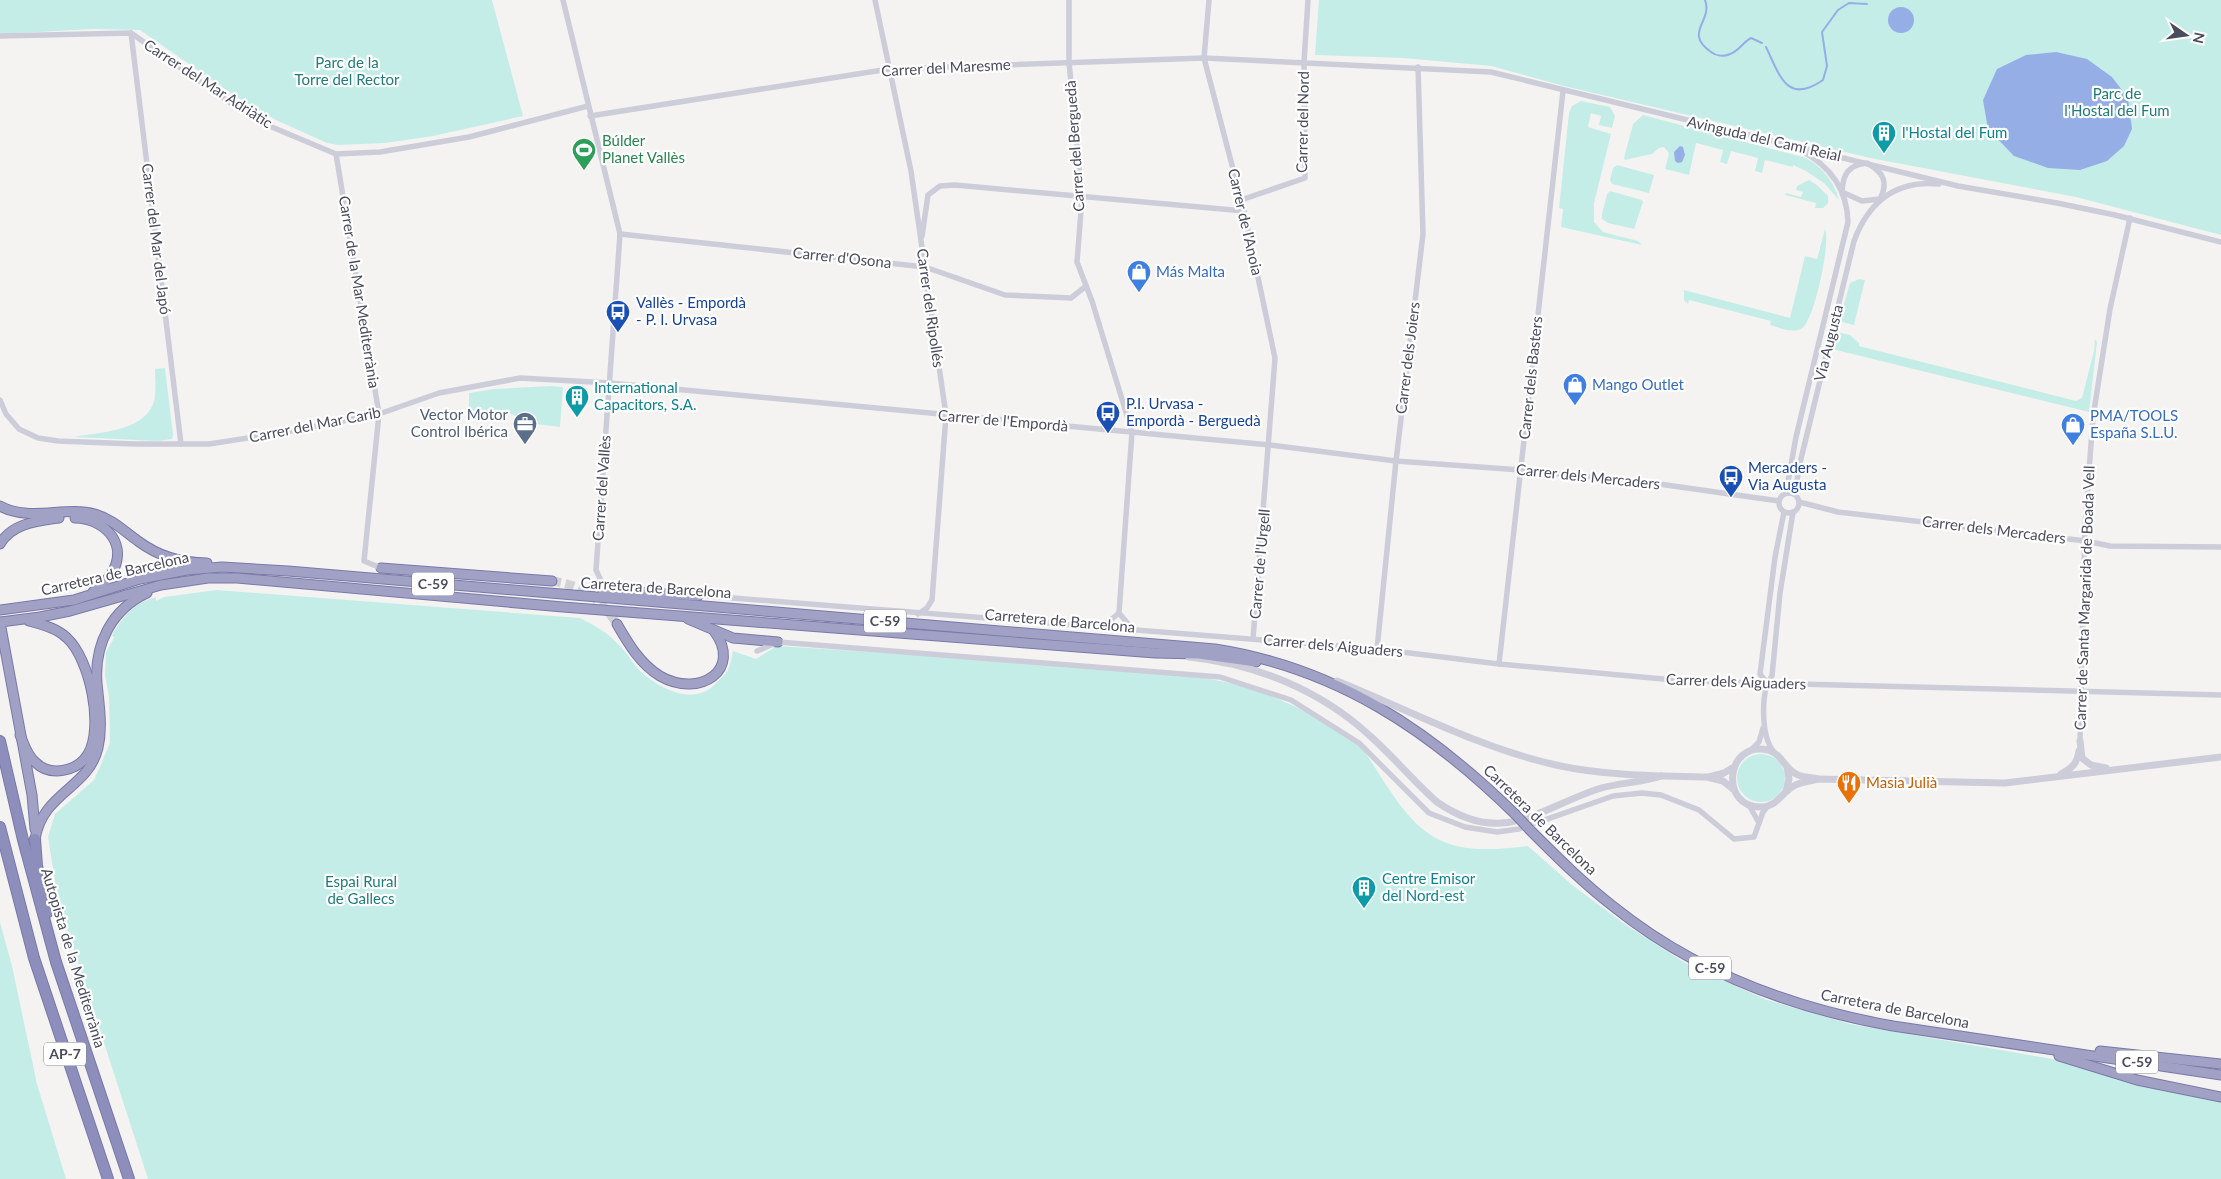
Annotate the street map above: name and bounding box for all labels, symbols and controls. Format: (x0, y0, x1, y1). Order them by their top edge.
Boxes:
north arrow (2161, 10, 2211, 60)
text: N (2190, 31, 2209, 45)
street label: Carrer del Mar Adriàtic (141, 35, 276, 131)
park label: Parc de la Torre del Rector (295, 53, 400, 88)
street label: Carrer del Maresme (881, 55, 1011, 79)
street label: Carrer del Nord (1292, 71, 1312, 173)
street label: Carrer del Berguedà (1060, 80, 1088, 212)
park label: Parc de l'Hostal del Fum (2064, 84, 2170, 119)
street label: Avinguda del Camí Reial (1685, 112, 1843, 165)
building icon: l'Hostal del Fum (1871, 120, 1897, 154)
place label: l'Hostal del Fum (1902, 123, 2007, 141)
place label: Búlder Planet Vallès (602, 131, 685, 166)
sports icon: Búlder Planet Vallès (571, 137, 597, 171)
street label: Carrer del Mar del Japó (139, 162, 175, 316)
street label: Carrer de l'Anoia (1225, 167, 1267, 277)
street label: Carrer de la Mar Mediterrània (336, 194, 384, 389)
street label: Carrer d'Osona (792, 243, 892, 271)
street label: Carrer del Ripollés (914, 247, 948, 369)
shop icon: Más Malta (1126, 259, 1152, 293)
place label: Más Malta (1156, 262, 1225, 280)
place label: Vallès - Empordà - P. I. Urvasa (636, 293, 746, 328)
bus stop icon: Vallès - Empordà - P. I. Urvasa (605, 299, 631, 333)
street label: Carrer dels Joiers (1391, 301, 1423, 415)
street label: Via Augusta (1810, 303, 1846, 383)
street label: Carrer dels Basters (1515, 315, 1545, 440)
shop icon: Mango Outlet (1562, 372, 1588, 406)
place label: Mango Outlet (1592, 375, 1685, 393)
place label: International Capacitors, S.A. (594, 378, 696, 413)
building icon: International Capacitors, S.A. (564, 384, 590, 418)
place label: P.I. Urvasa - Empordà - Berguedà (1126, 394, 1261, 429)
bus stop icon: P.I. Urvasa - Empordà - Berguedà (1095, 400, 1121, 434)
street label: Carrer del Mar Carib (247, 402, 382, 446)
place label: Vector Motor Control Ibérica (411, 405, 509, 440)
street label: Carrer de l'Empordà (937, 405, 1069, 435)
place label: PMA/TOOLS España S.L.U. (2090, 406, 2178, 441)
office icon: Vector Motor Control Ibérica (512, 411, 538, 445)
shop icon: PMA/TOOLS España S.L.U. (2060, 412, 2086, 446)
street label: Carrer del Vallès (588, 434, 614, 542)
place label: Mercaders - Via Augusta (1748, 458, 1827, 493)
street label: Carrer dels Mercaders (1515, 459, 1661, 493)
bus stop icon: Mercaders - Via Augusta (1718, 464, 1744, 498)
street label: Carrer de Santa Margarida de Boada Vell (2070, 465, 2098, 731)
street label: Carrer de l'Urgell (1245, 508, 1273, 620)
street label: Carrer dels Mercaders (1921, 511, 2067, 547)
street label: Carretera de Barcelona (39, 547, 190, 599)
road number: C-59 (412, 572, 454, 596)
street label: Carretera de Barcelona (580, 573, 732, 601)
street label: Carretera de Barcelona (984, 604, 1136, 636)
road number: C-59 (864, 610, 906, 632)
street label: Carrer dels Aiguaders (1262, 630, 1404, 660)
street label: Carrer dels Aiguaders (1666, 670, 1806, 692)
street label: Carretera de Barcelona (1480, 760, 1601, 878)
restaurant icon: Masia Julià (1836, 770, 1862, 804)
place label: Masia Julià (1866, 773, 1937, 791)
street label: Autopista de la Mediterrània (38, 866, 110, 1050)
place label: Centre Emisor del Nord-est (1382, 869, 1476, 904)
park label: Espai Rural de Gallecs (325, 872, 397, 907)
building icon: Centre Emisor del Nord-est (1351, 875, 1377, 909)
road number: C-59 (1689, 956, 1731, 980)
street label: Carretera de Barcelona (1819, 985, 1971, 1031)
road number: AP-7 (44, 1042, 86, 1066)
road number: C-59 (2116, 1050, 2158, 1074)

